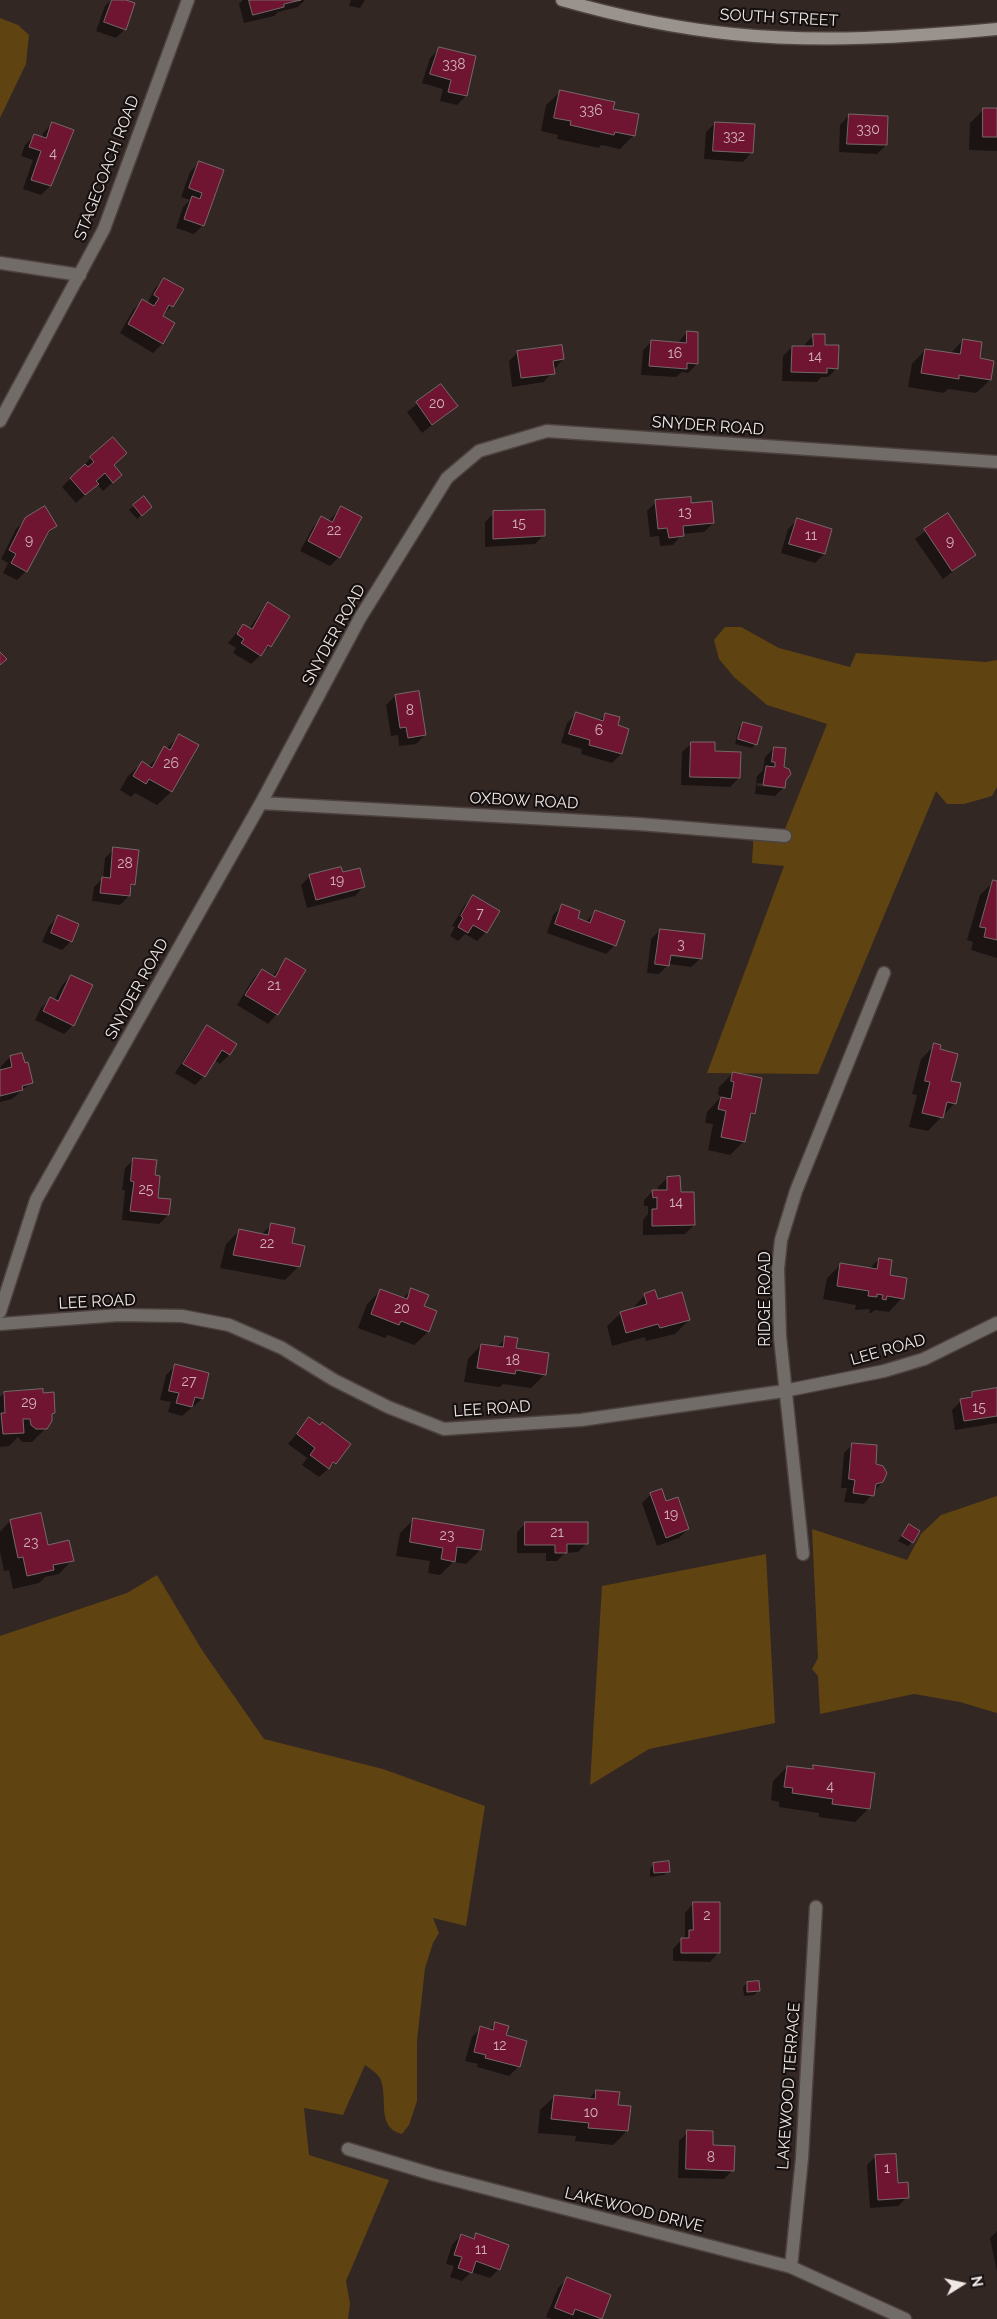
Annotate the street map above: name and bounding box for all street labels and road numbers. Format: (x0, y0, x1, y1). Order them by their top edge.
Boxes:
street label: SOUTH STREET (719, 5, 839, 31)
street label: STAGECOACH ROAD (70, 93, 144, 243)
street label: SNYDER ROAD (651, 412, 765, 440)
street label: SNYDER ROAD (298, 581, 370, 689)
street label: OXBOW ROAD (469, 789, 579, 813)
street label: SNYDER ROAD (101, 935, 173, 1043)
street label: RIDGE ROAD (755, 1251, 775, 1347)
street label: LEE ROAD (58, 1290, 136, 1314)
street label: LEE ROAD (848, 1330, 928, 1370)
street label: LEE ROAD (453, 1397, 531, 1421)
street label: LAKEWOOD TERRACE (774, 2002, 804, 2170)
street label: LAKEWOOD DRIVE (563, 2183, 705, 2237)

